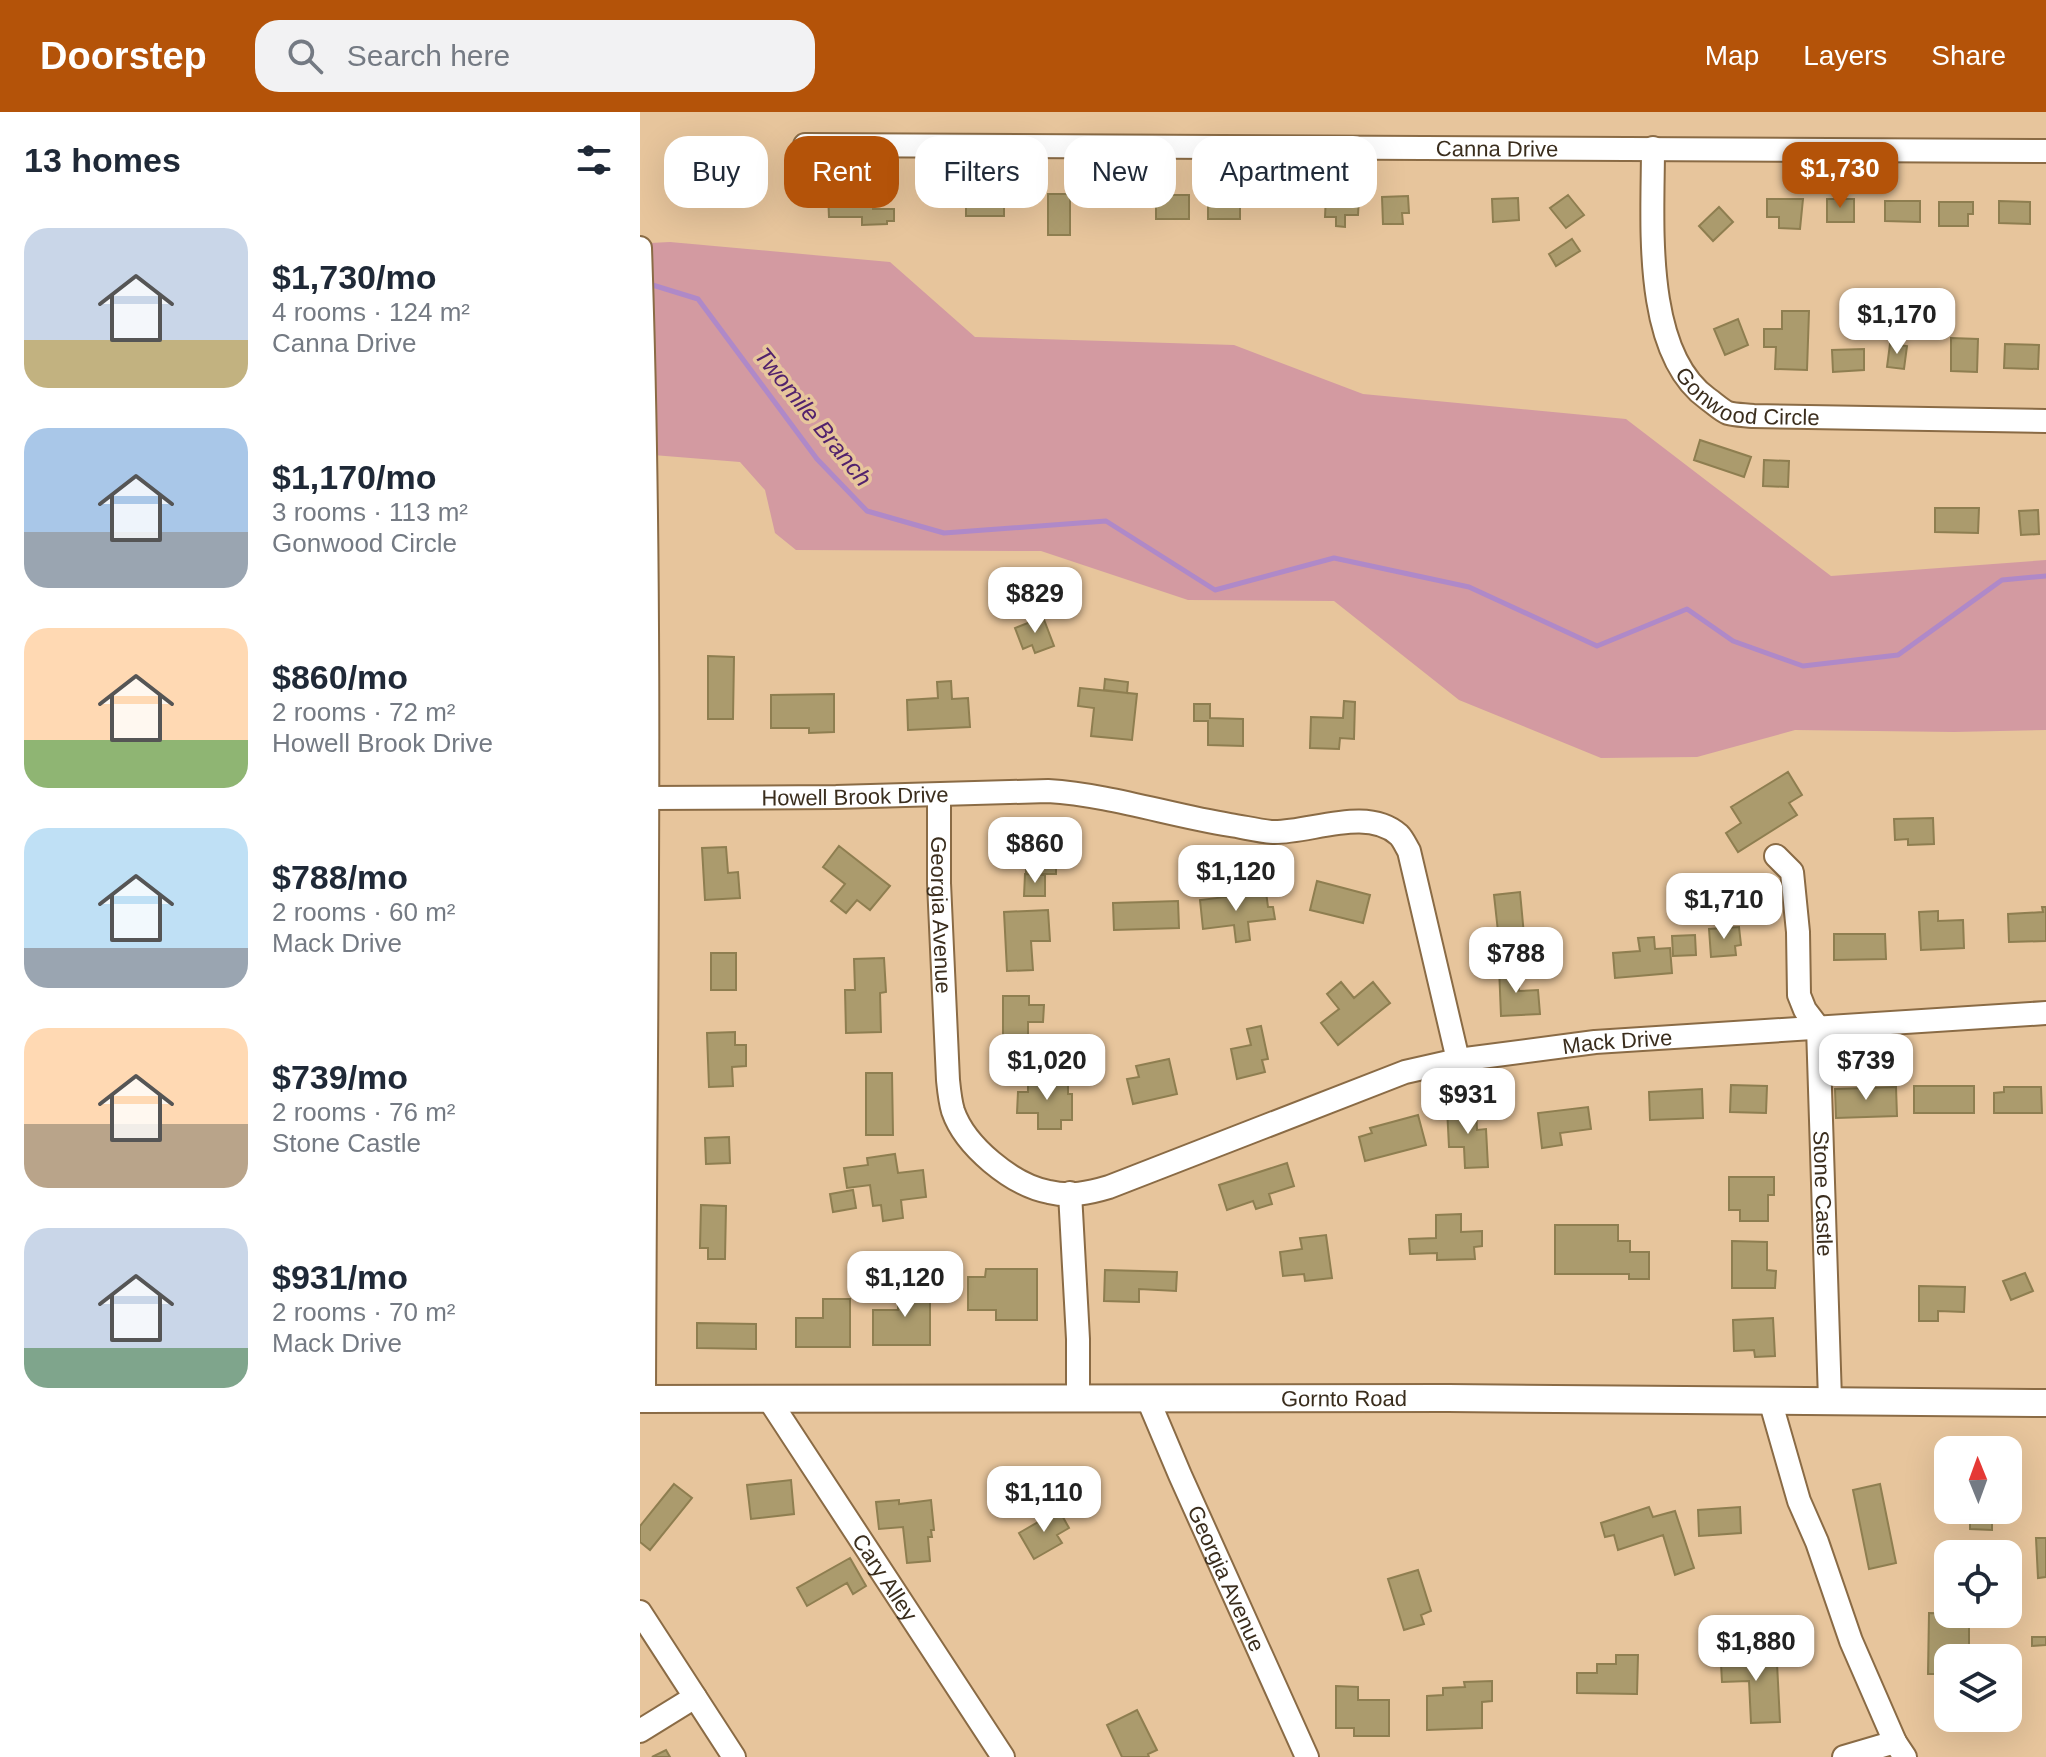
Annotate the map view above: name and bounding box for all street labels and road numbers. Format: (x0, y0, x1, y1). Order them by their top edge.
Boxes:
street label: Canna Drive (1436, 136, 1558, 162)
street label: Gonwood Circle (1670, 363, 1820, 430)
street label: Howell Brook Drive (761, 782, 949, 810)
street label: Georgia Avenue (926, 836, 956, 994)
street label: Mack Drive (1561, 1025, 1673, 1059)
street label: Stone Castle (1808, 1130, 1837, 1257)
street label: Gornto Road (1281, 1386, 1407, 1411)
street label: Georgia Avenue (1182, 1502, 1270, 1655)
street label: Cary Alley (847, 1529, 922, 1626)

